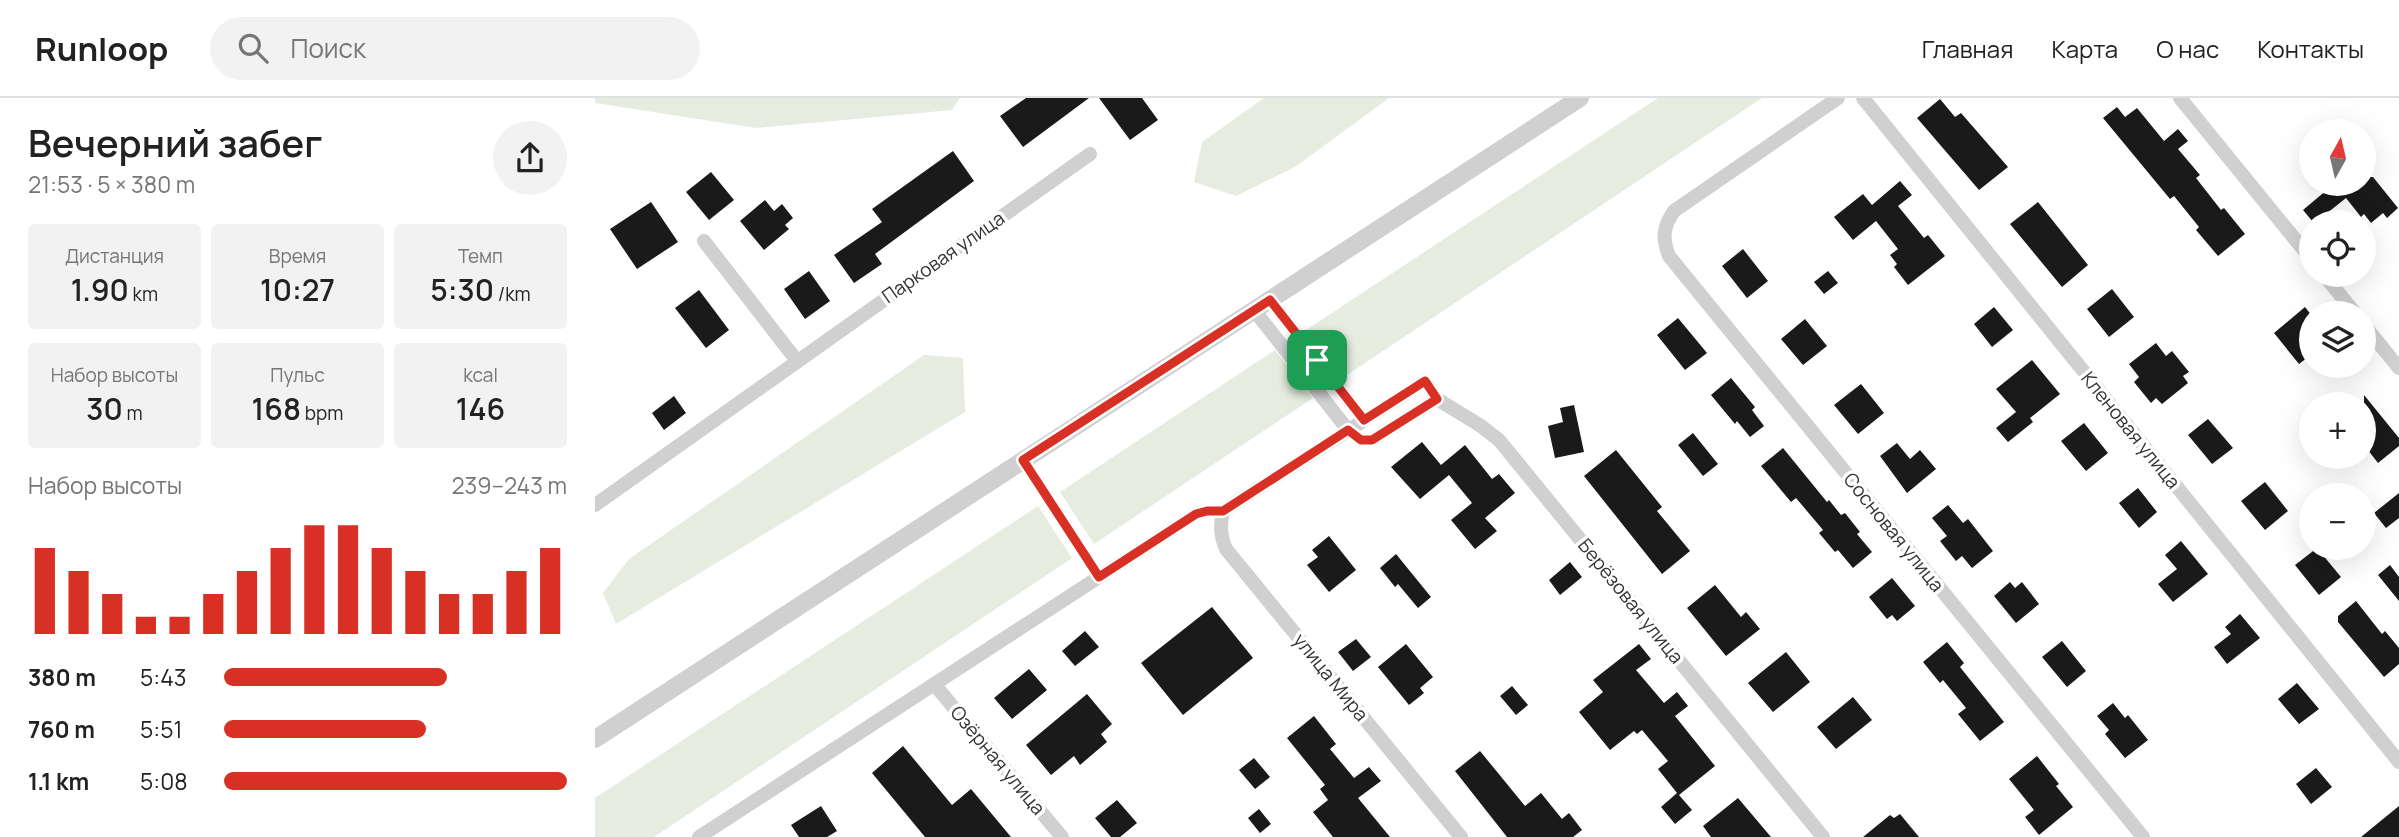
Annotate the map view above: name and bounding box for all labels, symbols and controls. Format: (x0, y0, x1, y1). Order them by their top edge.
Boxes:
search box (210, 17, 700, 80)
text: Runloop (35, 26, 168, 71)
icon: search (234, 29, 272, 67)
text: Поиск (290, 30, 366, 66)
text: Главная (1922, 32, 2013, 65)
text: Карта (2051, 32, 2118, 65)
text: О нас (2156, 32, 2219, 65)
text: Контакты (2257, 32, 2364, 65)
text: Вечерний забег (28, 116, 322, 168)
north arrow (2299, 119, 2377, 196)
map controls (2299, 119, 2376, 560)
button: share (493, 121, 567, 195)
text: 21:53 · 5 × 380 m (28, 168, 195, 200)
street label: Парковая улица (877, 205, 1009, 309)
button: locate (2299, 210, 2376, 287)
text: Дистанция (65, 243, 164, 269)
text: Время (269, 243, 326, 269)
text: Темп (458, 243, 503, 269)
text: 1.90 (71, 269, 129, 310)
text: 10:27 (260, 269, 335, 310)
text: 5:30 (430, 269, 494, 310)
text: km (129, 281, 158, 307)
text: /km (494, 281, 531, 307)
button: layers (2299, 301, 2376, 378)
pin (1287, 330, 1347, 390)
icon: arrive (1298, 341, 1336, 379)
text: Набор высоты (51, 362, 178, 388)
text: Пульс (270, 362, 325, 388)
text: kcal (463, 362, 498, 388)
street label: Кленовая улица (2076, 366, 2186, 494)
text: 30 (86, 388, 123, 429)
text: 168 (252, 388, 301, 429)
text: 146 (456, 388, 505, 429)
button: + (2299, 392, 2376, 469)
text: m (123, 400, 143, 426)
text: bpm (301, 400, 343, 426)
street label: Сосновая улица (1838, 467, 1950, 597)
text: Набор высоты (28, 469, 182, 501)
text: 239–243 m (451, 469, 567, 501)
button: − (2299, 483, 2376, 560)
street label: Берёзовая улица (1572, 533, 1690, 669)
street label: улица Мира (1288, 628, 1374, 726)
text: 380 m (28, 661, 96, 693)
text: 5:43 (140, 661, 186, 693)
street label: Озёрная улица (945, 700, 1051, 820)
text: 760 m (28, 713, 95, 745)
text: 5:51 (140, 713, 182, 745)
text: 1.1 km (28, 765, 89, 797)
text: 5:08 (140, 765, 188, 797)

